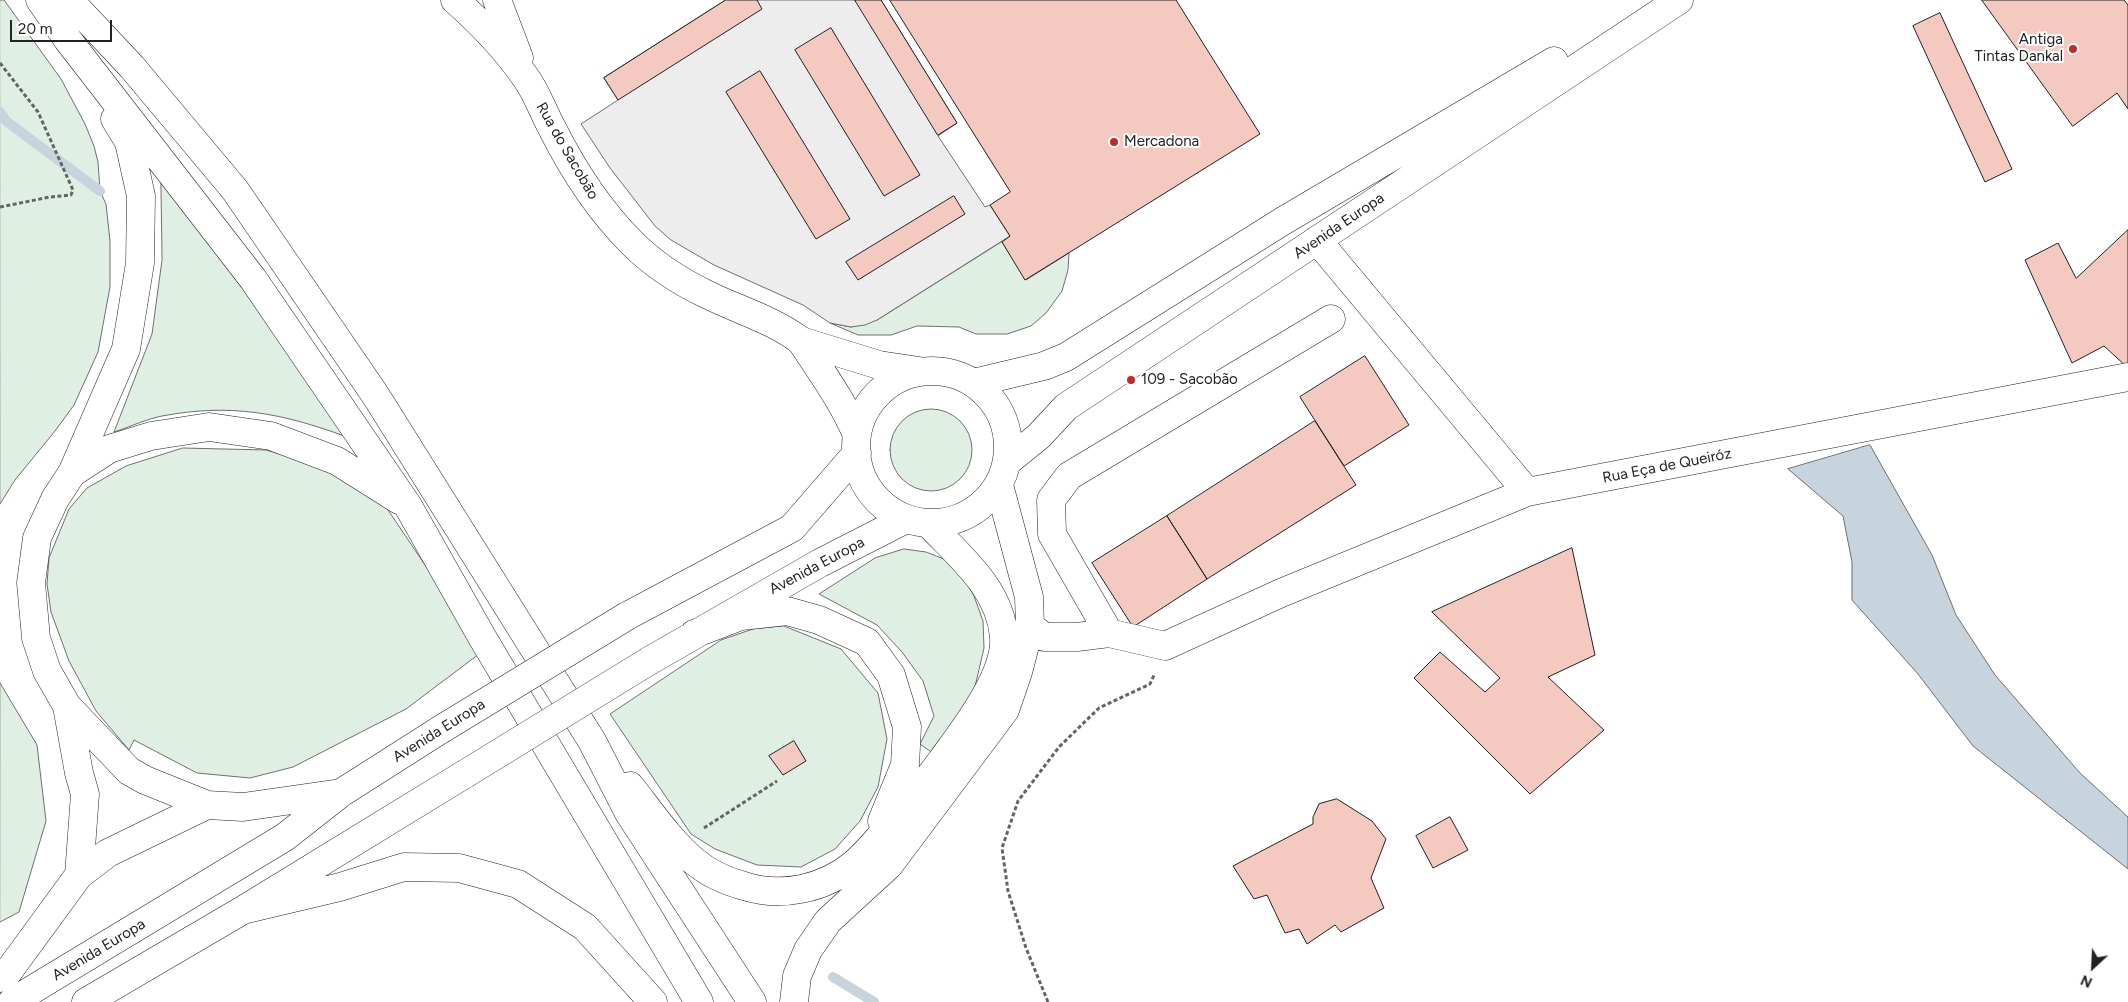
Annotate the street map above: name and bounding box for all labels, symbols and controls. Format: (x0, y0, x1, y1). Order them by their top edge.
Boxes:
scale bar (12, 10, 115, 42)
text: 20 m (18, 20, 52, 38)
place label: Antiga Tintas Dankal (1974, 31, 2063, 66)
marker: Antiga Tintas Dankal (2067, 43, 2079, 55)
street label: Rua do Sacobão (532, 99, 602, 203)
place label: Mercadona (1124, 133, 1199, 151)
marker: Mercadona (1108, 136, 1120, 148)
street label: Avenida Europa (1290, 189, 1388, 263)
place label: 109 - Sacobão (1141, 371, 1238, 389)
marker: 109 - Sacobão (1125, 374, 1137, 386)
street label: Rua Eça de Queiróz (1601, 445, 1733, 487)
street label: Avenida Europa (766, 533, 868, 599)
street label: Avenida Europa (390, 695, 488, 767)
street label: Avenida Europa (49, 915, 149, 985)
north arrow (2068, 942, 2118, 992)
text: N (2078, 971, 2095, 991)

